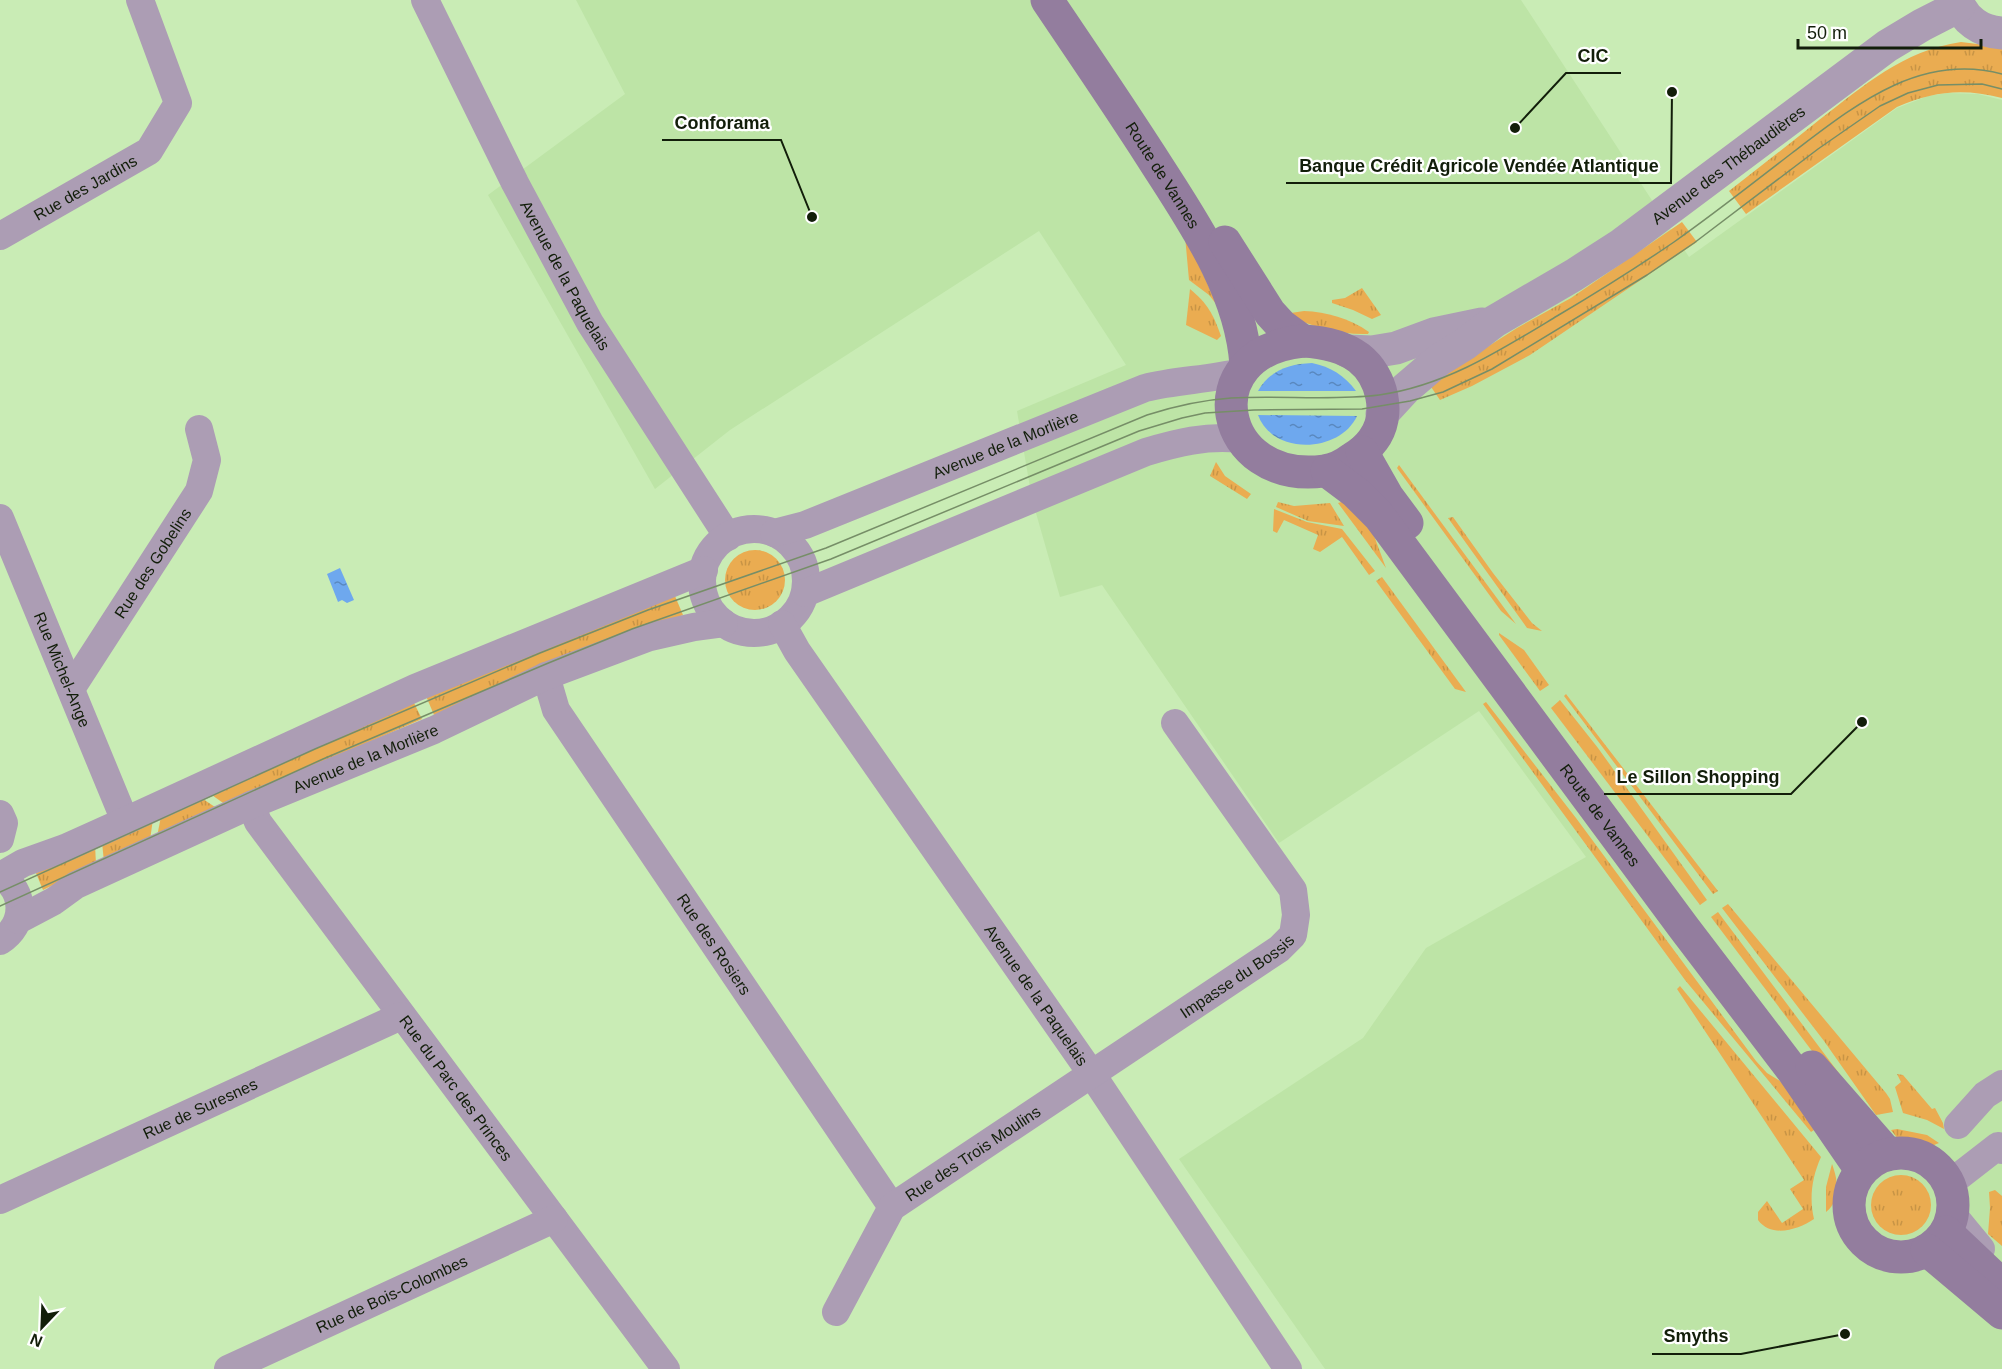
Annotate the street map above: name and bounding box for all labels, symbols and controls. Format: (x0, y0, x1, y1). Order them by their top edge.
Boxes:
scale bar (1798, 12, 1981, 50)
text: 50 m (1807, 23, 1847, 43)
callout: CIC (1566, 37, 1621, 73)
text: CIC (1578, 46, 1609, 66)
street label: Avenue des Thébaudières (1648, 102, 1808, 227)
callout: Conforama (662, 104, 781, 140)
text: Conforama (674, 113, 770, 133)
street label: Route de Vannes (1123, 119, 1203, 231)
callout: Banque Crédit Agricole Vendée Atlantique (1286, 147, 1671, 183)
street label: Rue des Jardins (31, 151, 140, 223)
text: Banque Crédit Agricole Vendée Atlantique (1299, 156, 1659, 176)
street label: Avenue de la Paquelais (517, 198, 614, 353)
street label: Avenue de la Morlière (930, 407, 1081, 481)
street label: Rue des Gobelins (111, 505, 194, 621)
street label: Rue Michel-Ange (31, 610, 94, 730)
street label: Avenue de la Morlière (290, 721, 441, 795)
callout: Le Sillon Shopping (1604, 758, 1791, 794)
street label: Route de Vannes (1557, 761, 1644, 869)
text: Le Sillon Shopping (1617, 767, 1779, 787)
street label: Rue des Rosiers (674, 890, 754, 998)
street label: Avenue de la Paquelais (982, 921, 1092, 1069)
street label: Impasse du Bossis (1177, 931, 1297, 1021)
street label: Rue du Parc des Princes (397, 1012, 516, 1164)
street label: Rue de Suresnes (140, 1075, 260, 1142)
street label: Rue des Trois Moulins (902, 1102, 1043, 1204)
street label: Rue de Bois-Colombes (313, 1252, 470, 1336)
north arrow (12, 1297, 72, 1357)
callout: Smyths (1652, 1318, 1741, 1354)
text: Smyths (1663, 1326, 1729, 1346)
text: N (28, 1330, 45, 1350)

